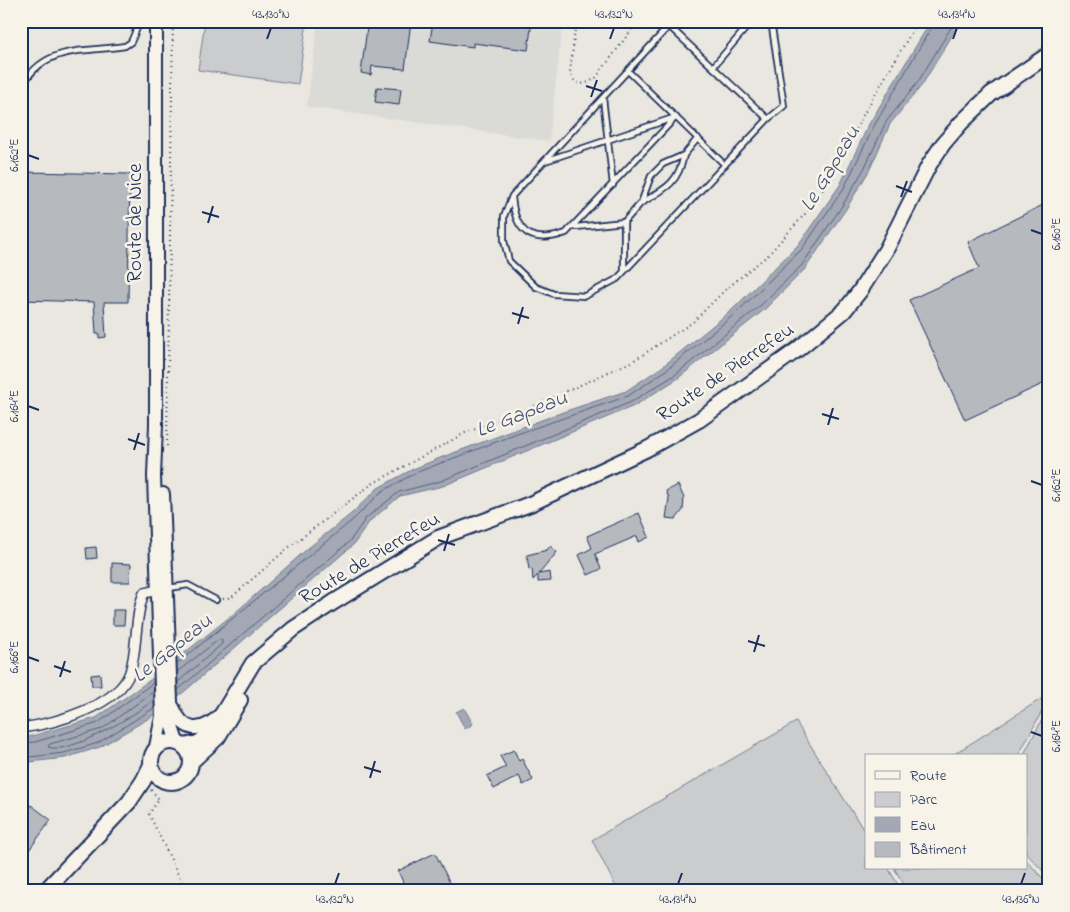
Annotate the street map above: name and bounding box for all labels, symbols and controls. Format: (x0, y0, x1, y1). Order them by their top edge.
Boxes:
text: 43.130°N (252, 6, 290, 24)
text: 43.132°N (595, 6, 633, 24)
text: 43.134°N (938, 6, 976, 24)
water label: Le Gapeau (793, 119, 870, 218)
text: 6.162°E (6, 138, 24, 172)
street label: Route de Nice (121, 163, 151, 283)
text: 6.160°E (1048, 218, 1066, 250)
street label: Route de Pierrefeu (651, 316, 801, 430)
water label: Le Gapeau (472, 383, 573, 447)
text: 6.164°E (6, 390, 24, 422)
text: 6.162°E (1048, 468, 1066, 502)
street label: Route de Pierrefeu (294, 505, 446, 613)
water label: Le Gapeau (126, 606, 221, 691)
text: 6.166°E (6, 641, 24, 673)
text: 6.164°E (1048, 720, 1066, 752)
legend (865, 754, 1028, 870)
text: Route (910, 765, 947, 787)
text: Parc (910, 789, 938, 811)
text: Eau (910, 815, 936, 837)
text: Bâtiment (909, 839, 967, 861)
text: 43.132°N (316, 891, 354, 909)
text: 43.134°N (659, 891, 697, 909)
text: 43.136°N (1002, 891, 1040, 909)

